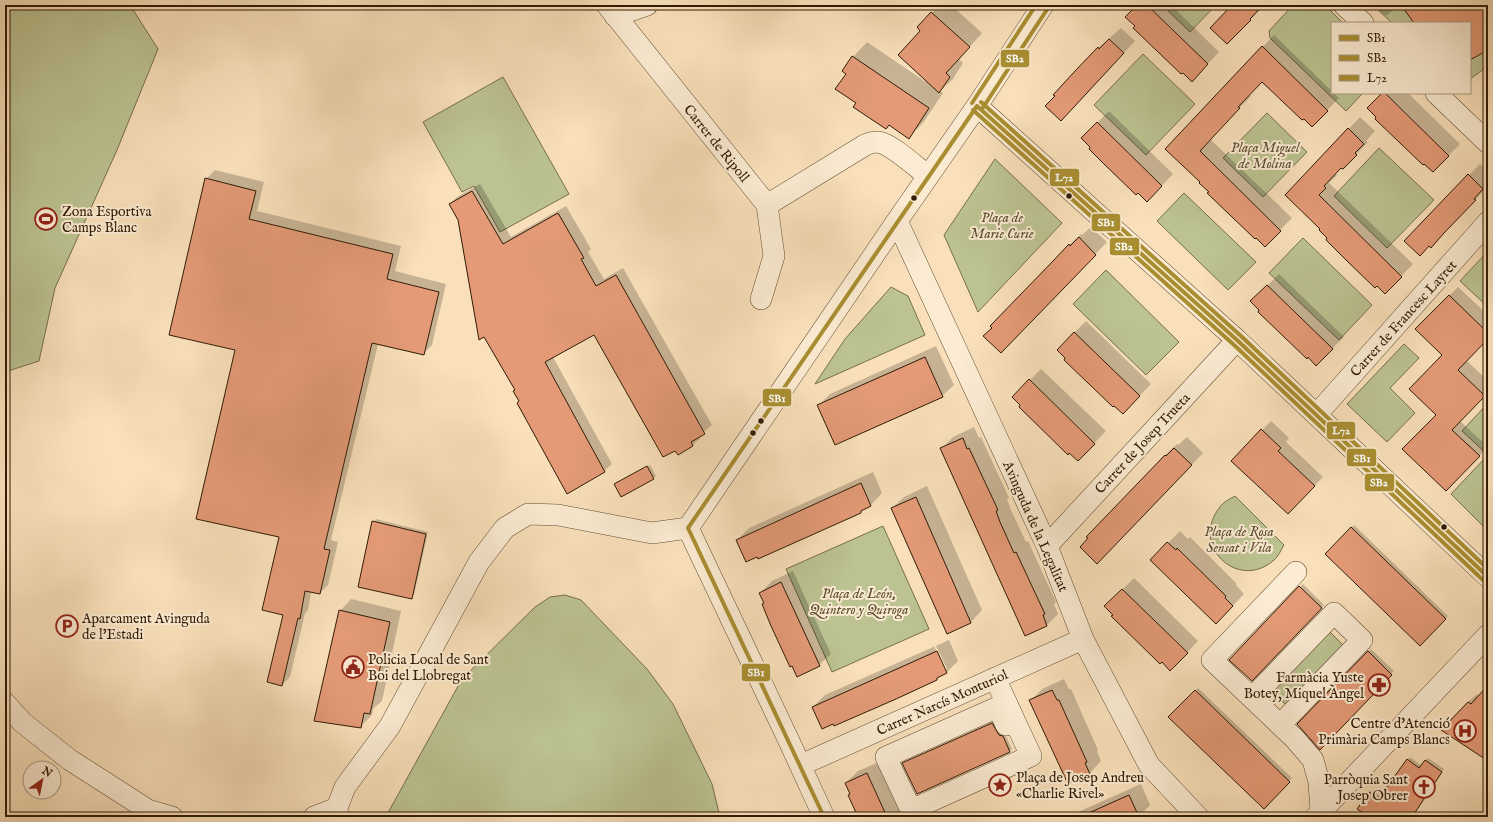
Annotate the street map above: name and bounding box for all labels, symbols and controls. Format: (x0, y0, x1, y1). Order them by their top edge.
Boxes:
legend (1331, 22, 1471, 94)
text: SB1 (1367, 31, 1386, 46)
line badge: SB2 (1000, 49, 1030, 68)
text: SB2 (1367, 51, 1387, 66)
text: SB2 (1006, 52, 1025, 66)
text: L72 (1367, 71, 1387, 86)
street label: Carrer de Ripoll (679, 101, 753, 186)
park label: Plaça Miguel de Molina (1231, 139, 1301, 173)
line badge: L72 (1049, 168, 1080, 187)
text: L72 (1054, 171, 1074, 185)
unlabelled marker (1064, 191, 1074, 201)
unlabelled marker (909, 193, 919, 203)
place label: Zona Esportiva Camps Blanc (62, 203, 152, 237)
sports icon: Zona Esportiva Camps Blanc (33, 206, 59, 232)
park label: Plaça de Marie Curie (970, 209, 1034, 243)
line badge: SB1 (1091, 213, 1121, 232)
text: SB1 (1097, 216, 1115, 230)
line badge: SB2 (1109, 237, 1140, 256)
text: SB2 (1115, 240, 1134, 254)
street label: Carrer de Francesc Layret (1347, 256, 1461, 381)
line badge: SB1 (762, 388, 792, 407)
street label: Carrer de Josep Trueta (1091, 389, 1195, 498)
text: SB1 (768, 392, 786, 406)
unlabelled marker (756, 416, 766, 426)
line badge: L72 (1326, 421, 1356, 440)
text: L72 (1331, 424, 1351, 438)
unlabelled marker (748, 428, 758, 438)
line badge: SB1 (1346, 448, 1377, 467)
text: SB1 (1353, 452, 1371, 466)
street label: Avinguda de la Legalitat (998, 457, 1072, 595)
line badge: SB2 (1364, 473, 1395, 492)
text: SB2 (1370, 476, 1389, 490)
unlabelled marker (1439, 522, 1449, 532)
park label: Plaça de Rosa Sensat i Vila (1204, 523, 1274, 557)
park label: Plaça de León, Quintero y Quiroga (810, 585, 908, 620)
place label: Aparcament Avinguda de l'Estadi (81, 610, 211, 644)
parking icon: Aparcament Avinguda de l'Estadi (54, 613, 80, 639)
place label: Policia Local de Sant Boi del Llobregat (368, 651, 489, 685)
public building icon: Policia Local de Sant Boi del Llobregat (340, 654, 366, 680)
line badge: SB1 (741, 663, 771, 682)
text: SB1 (747, 666, 765, 680)
street label: Carrer Narcís Monturiol (874, 666, 1011, 740)
place label: Farmàcia Yuste Botey, Miquel Àngel (1244, 669, 1365, 703)
pharmacy icon: Farmàcia Yuste Botey, Miquel Àngel (1366, 672, 1392, 698)
place label: Centre d'Atenció Primària Camps Blancs (1318, 715, 1450, 749)
hospital icon: Centre d'Atenció Primària Camps Blancs (1452, 718, 1478, 744)
north arrow (22, 760, 62, 800)
text: N (38, 763, 55, 781)
place label: Plaça de Josep Andreu «Charlie Rivel» (1016, 769, 1144, 803)
place label: Parròquia Sant Josep Obrer (1324, 771, 1408, 805)
place icon: Plaça de Josep Andreu «Charlie Rivel» (987, 772, 1013, 798)
church icon: Parròquia Sant Josep Obrer (1411, 774, 1437, 800)

